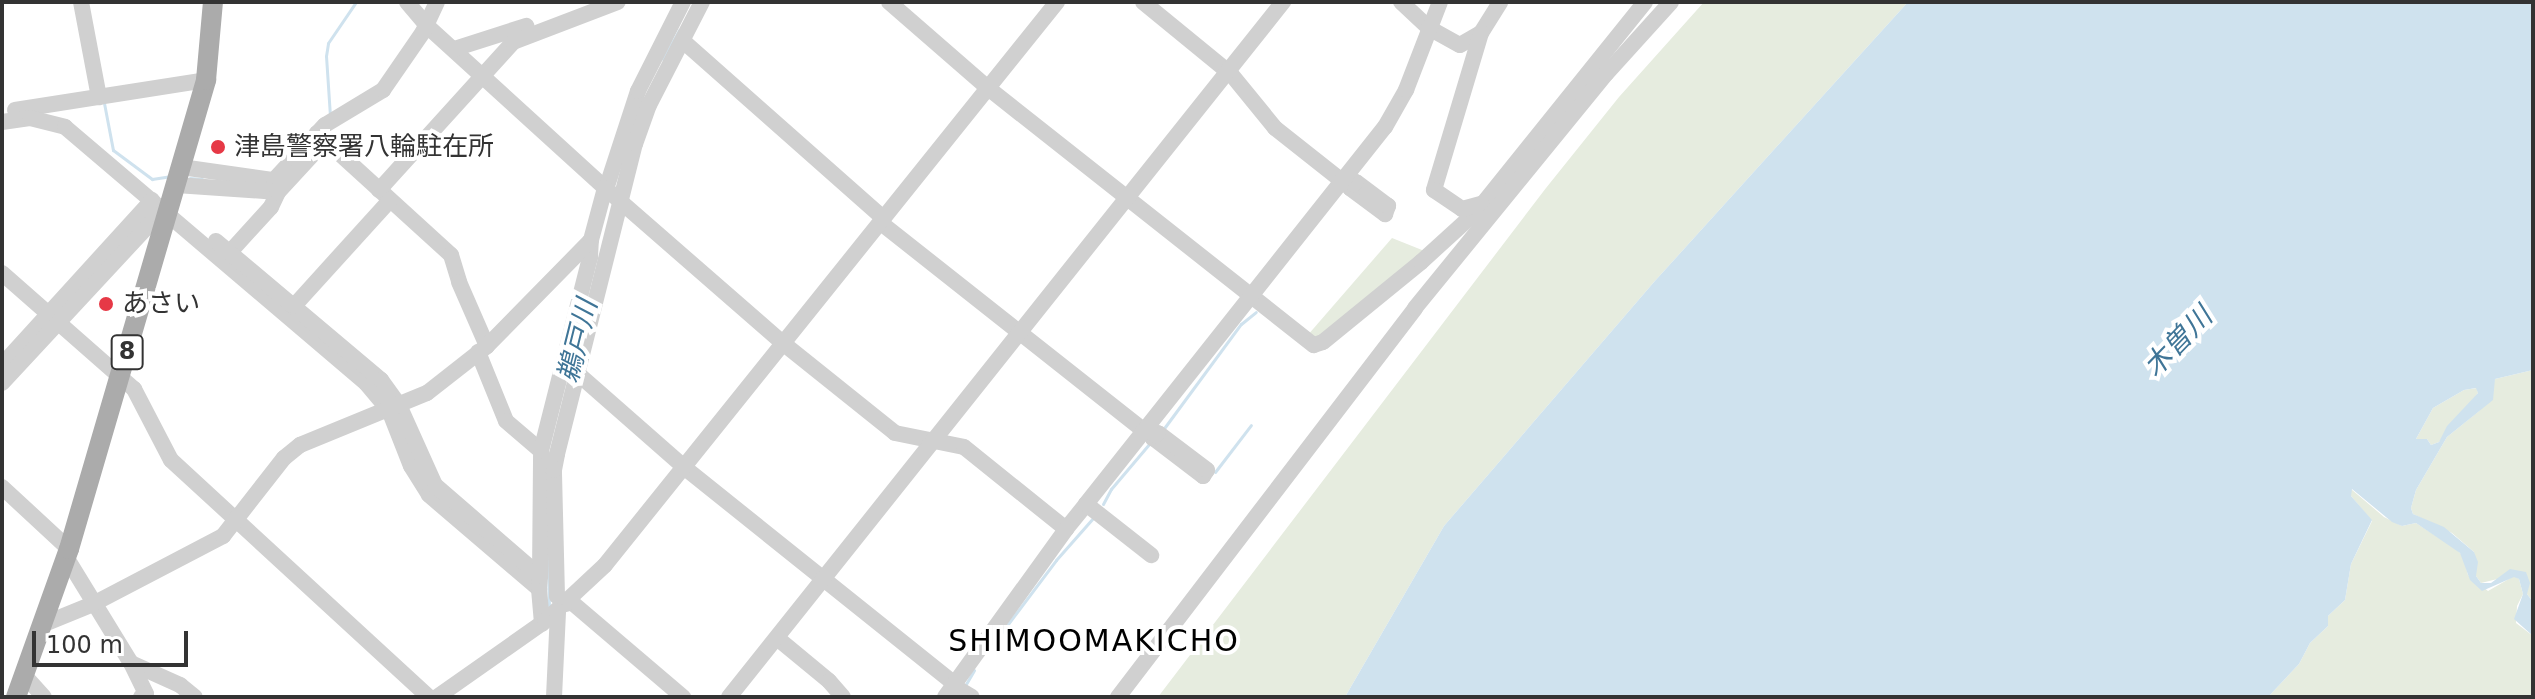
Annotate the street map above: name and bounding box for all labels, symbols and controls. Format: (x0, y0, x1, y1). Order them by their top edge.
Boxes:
place label: 津島警察署八輪駐在所 (234, 131, 494, 163)
marker: 津島警察署八輪駐在所 (209, 138, 227, 156)
place label: あさい (122, 288, 200, 320)
marker: あさい (97, 295, 115, 313)
water label: 鵜戸川 (552, 296, 604, 386)
water label: 木曽川 (2137, 300, 2219, 384)
road number: 8 (109, 332, 145, 372)
scale bar (36, 615, 192, 665)
district label: SHIMOOMAKICHO (948, 623, 1240, 659)
text: 100 m (46, 631, 123, 659)

